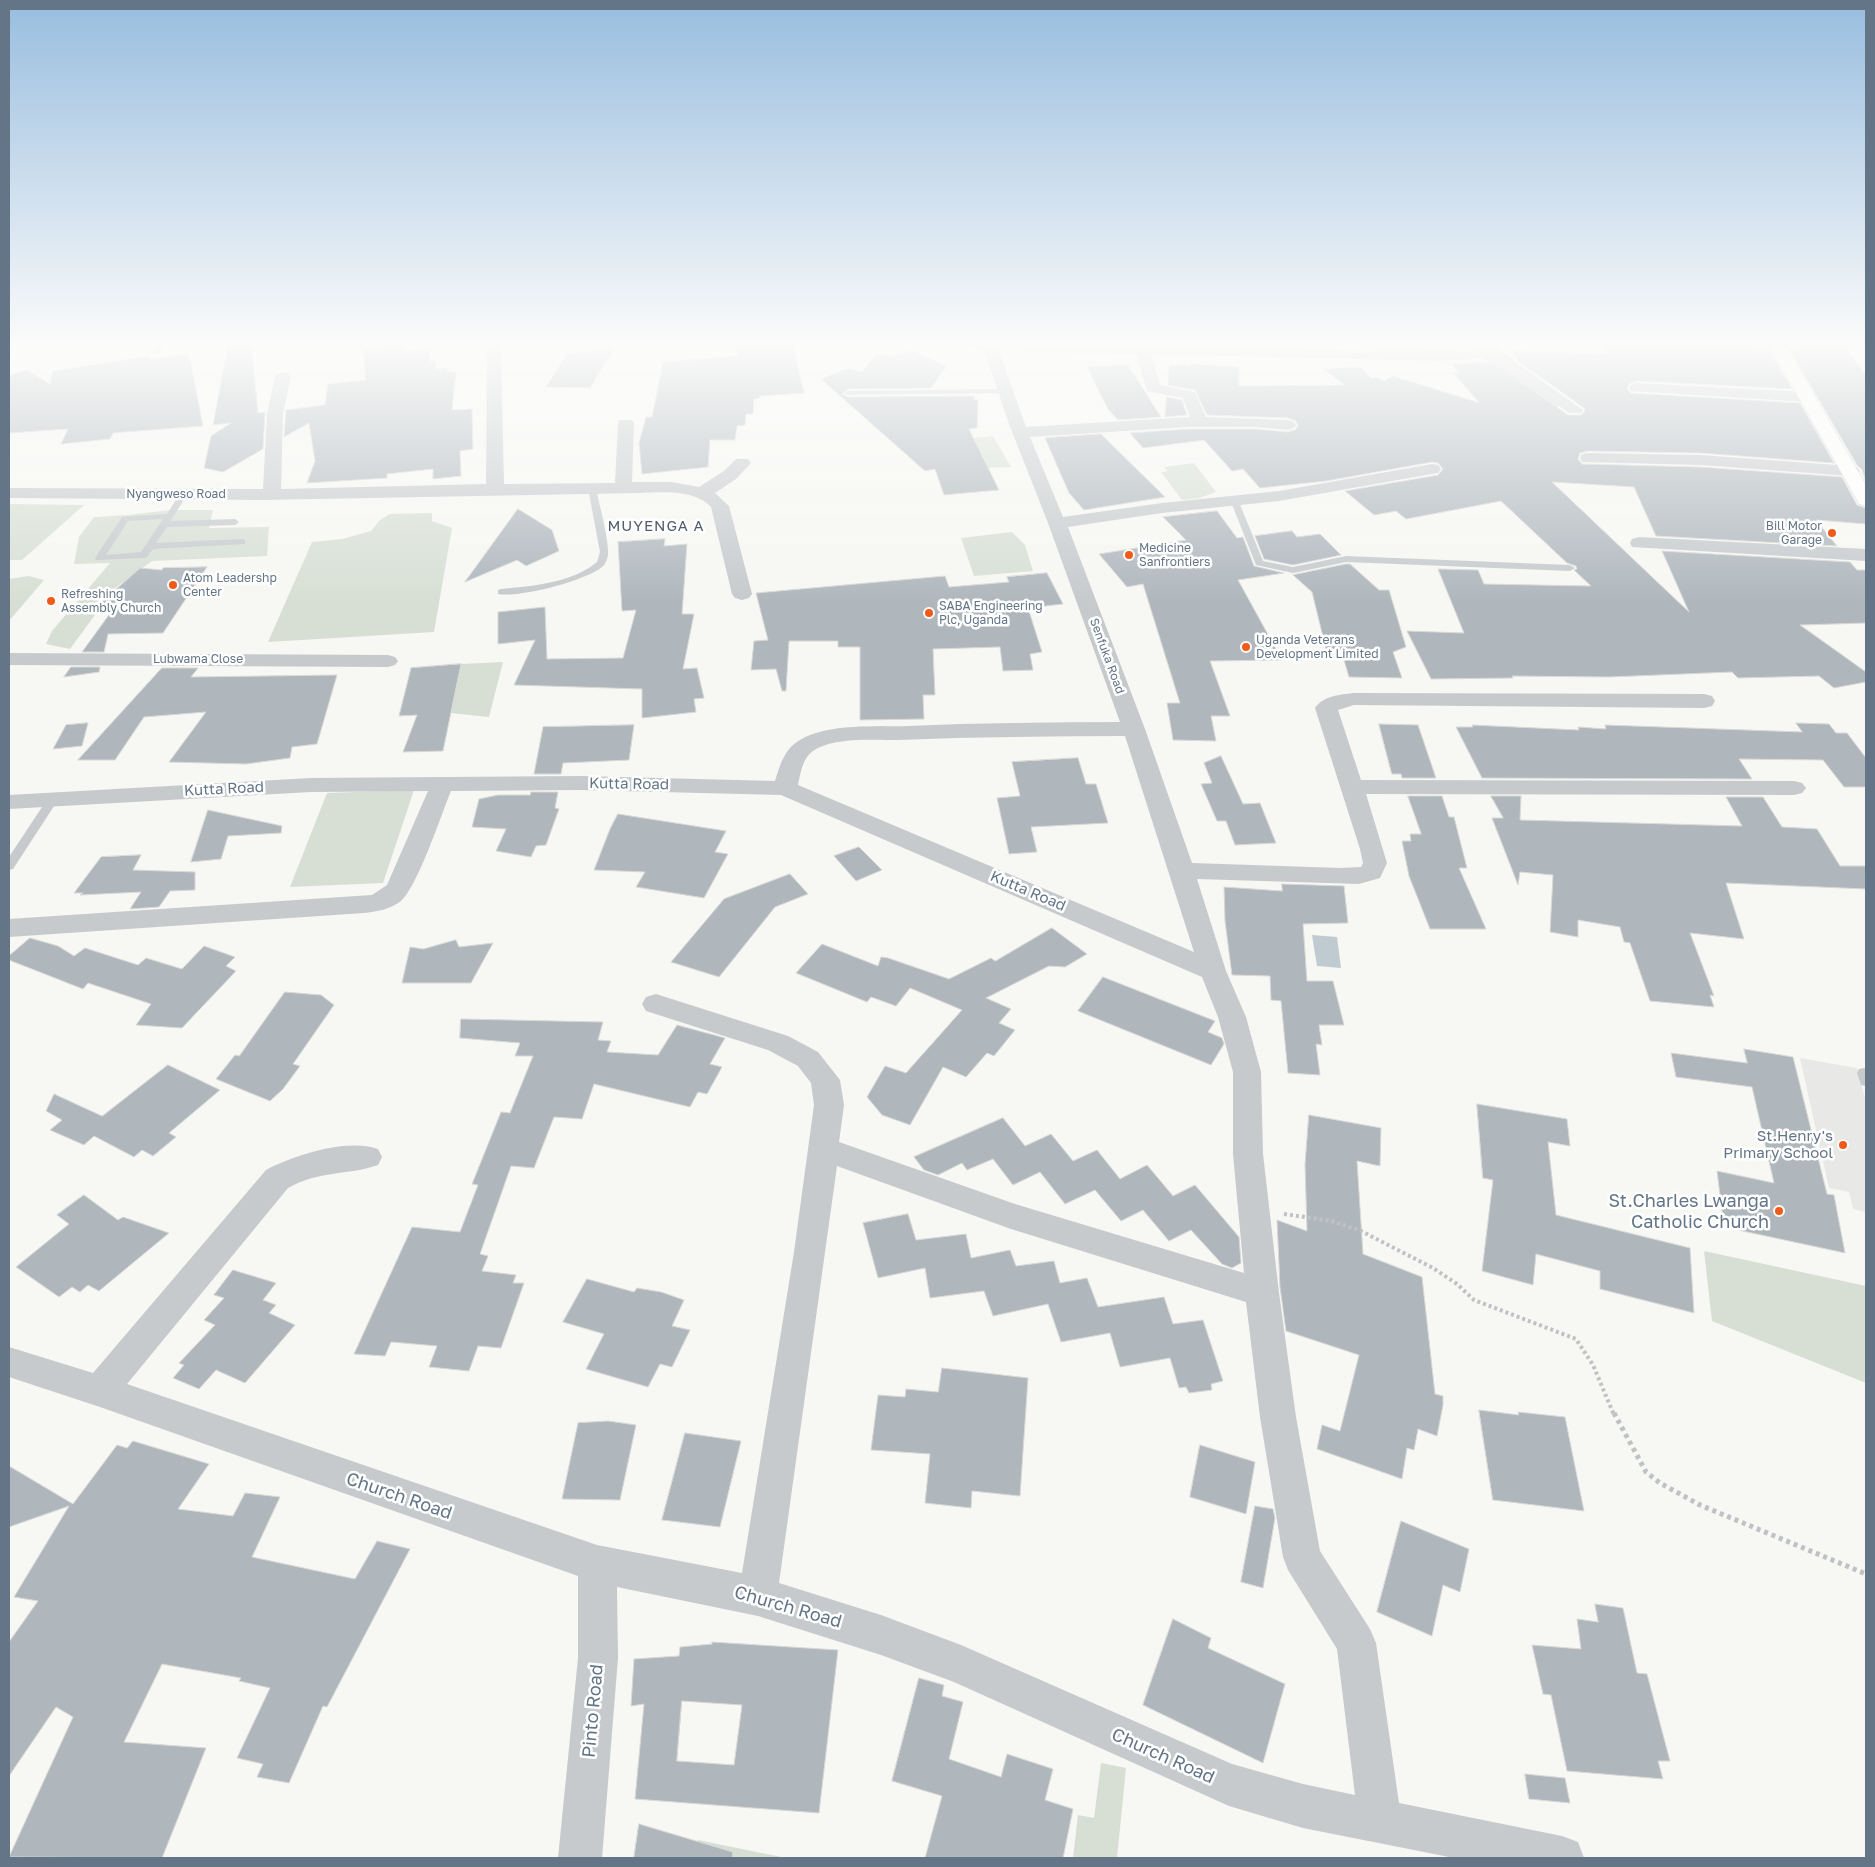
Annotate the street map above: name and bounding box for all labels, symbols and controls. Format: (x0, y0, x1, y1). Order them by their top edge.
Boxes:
street label: Nyangweso Road (126, 487, 226, 501)
district label: MUYENGA A (606, 517, 706, 535)
place label: Bill Motor Garage (1766, 519, 1822, 547)
marker: Bill Motor Garage (1826, 527, 1838, 539)
place label: Medicine Sanfrontiers (1139, 541, 1210, 569)
marker: Medicine Sanfrontiers (1123, 549, 1135, 561)
place label: Atom Leadershp Center (183, 571, 277, 599)
marker: Atom Leadershp Center (167, 579, 179, 591)
place label: Refreshing Assembly Church (61, 587, 161, 615)
marker: Refreshing Assembly Church (45, 595, 57, 607)
place label: SABA Engineering Plc, Uganda (939, 599, 1043, 627)
marker: SABA Engineering Plc, Uganda (923, 607, 935, 619)
street label: Senfuka Road (1087, 616, 1127, 696)
place label: Uganda Veterans Development Limited (1256, 633, 1379, 661)
marker: Uganda Veterans Development Limited (1240, 641, 1252, 653)
street label: Lubwama Close (153, 652, 243, 666)
street label: Kutta Road (589, 774, 669, 794)
street label: Kutta Road (184, 778, 264, 800)
street label: Kutta Road (988, 867, 1068, 915)
place label: St.Henry's Primary School (1723, 1127, 1833, 1162)
marker: St.Henry's Primary School (1837, 1139, 1849, 1151)
place label: St.Charles Lwanga Catholic Church (1609, 1190, 1769, 1232)
marker: St.Charles Lwanga Catholic Church (1773, 1205, 1785, 1217)
street label: Church Road (343, 1468, 455, 1524)
street label: Church Road (732, 1581, 844, 1633)
street label: Pinto Road (578, 1663, 608, 1759)
street label: Church Road (1108, 1724, 1218, 1788)

